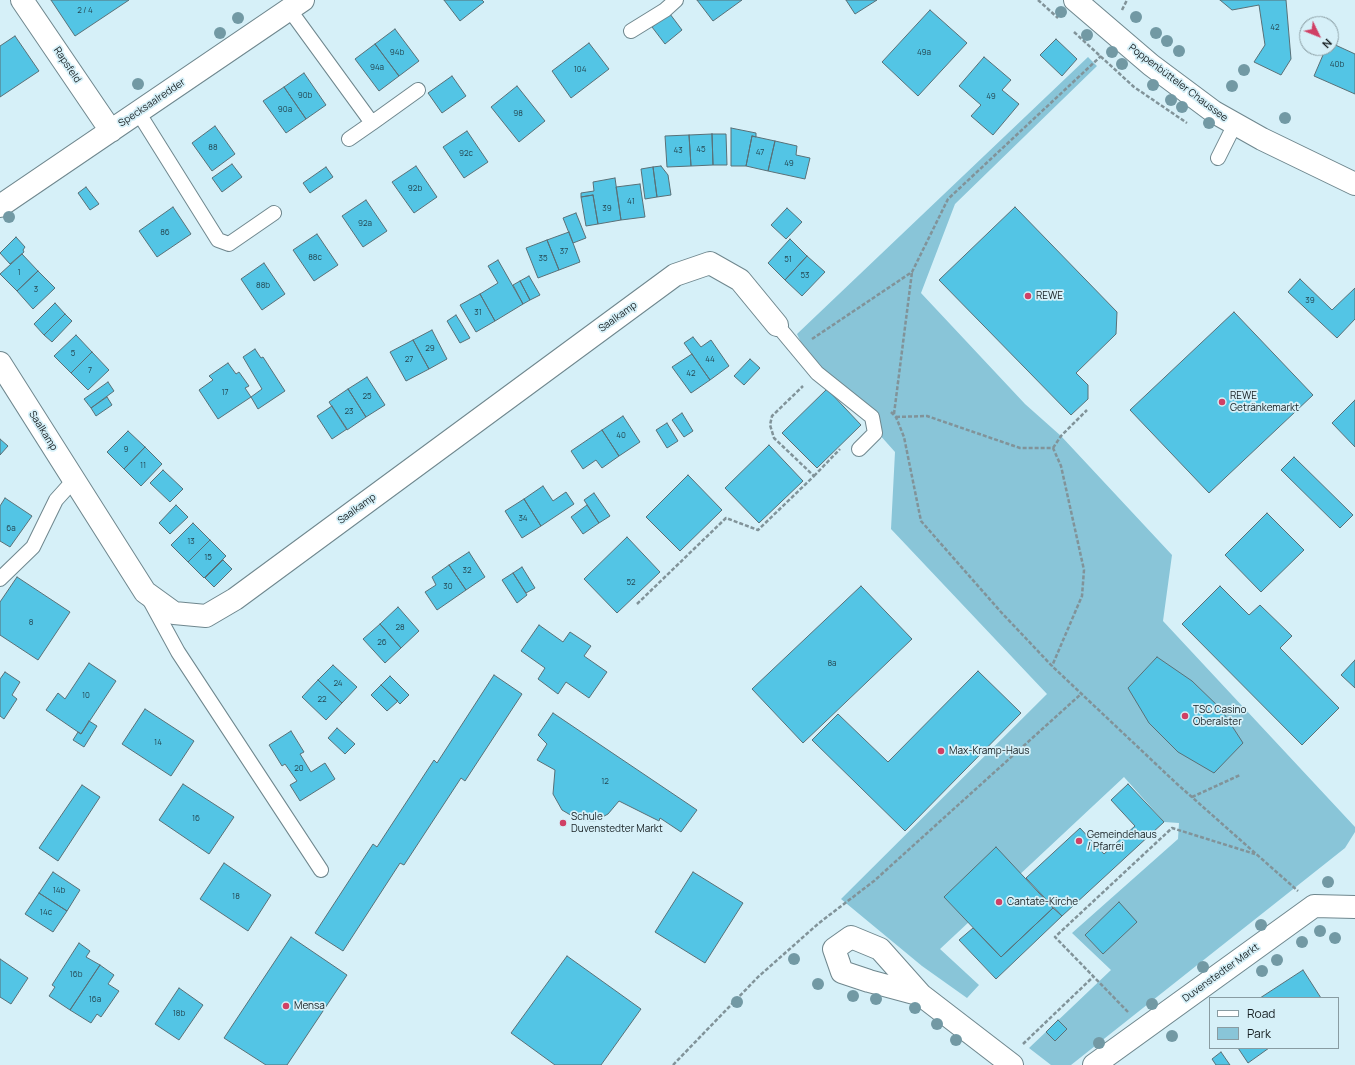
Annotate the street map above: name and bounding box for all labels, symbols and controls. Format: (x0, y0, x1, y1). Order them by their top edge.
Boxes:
house number: 2 / 4 (77, 6, 93, 16)
north arrow (1299, 16, 1339, 56)
house number: 42 (1270, 23, 1280, 33)
text: N (1319, 36, 1336, 52)
street label: Poppenbütteler Chaussee (1126, 42, 1230, 124)
street label: Rapsfeld (51, 45, 83, 85)
house number: 94b (390, 48, 404, 58)
house number: 49a (917, 48, 931, 58)
house number: 40b (1330, 60, 1344, 70)
house number: 94a (370, 63, 384, 73)
house number: 104 (574, 65, 586, 75)
street label: Specksaalredder (116, 76, 188, 130)
house number: 90b (298, 91, 312, 101)
house number: 49 (986, 92, 996, 102)
house number: 90a (278, 105, 292, 115)
house number: 98 (513, 109, 523, 119)
house number: 88 (208, 143, 218, 153)
house number: 45 (696, 145, 706, 155)
house number: 43 (673, 146, 683, 156)
house number: 47 (756, 148, 764, 158)
house number: 92c (459, 149, 473, 159)
house number: 49 (784, 159, 794, 169)
house number: 92b (408, 184, 422, 194)
house number: 41 (627, 197, 635, 207)
house number: 39 (602, 204, 612, 214)
house number: 92a (358, 219, 372, 229)
house number: 86 (160, 228, 170, 238)
house number: 37 (560, 247, 568, 257)
house number: 88c (308, 253, 322, 263)
house number: 35 (538, 254, 548, 264)
house number: 51 (784, 255, 792, 265)
house number: 1 (17, 268, 21, 278)
house number: 53 (800, 271, 810, 281)
house number: 88b (256, 281, 270, 291)
house number: 3 (34, 285, 38, 295)
place label: REWE (1036, 290, 1063, 302)
marker: REWE (1023, 291, 1033, 301)
house number: 39 (1305, 296, 1315, 306)
street label: Saalkamp (596, 299, 640, 335)
house number: 31 (474, 308, 482, 318)
house number: 29 (425, 344, 435, 354)
house number: 5 (71, 349, 75, 359)
house number: 27 (405, 355, 413, 365)
house number: 44 (705, 355, 715, 365)
house number: 7 (88, 366, 92, 376)
house number: 42 (686, 369, 696, 379)
house number: 17 (221, 388, 229, 398)
place label: REWE Getränkemarkt (1230, 390, 1299, 414)
house number: 25 (362, 392, 372, 402)
marker: REWE Getränkemarkt (1217, 397, 1227, 407)
house number: 23 (345, 407, 353, 417)
street label: Saalkamp (26, 409, 60, 453)
house number: 40 (616, 431, 626, 441)
house number: 9 (124, 445, 128, 455)
house number: 11 (140, 461, 146, 471)
street label: Saalkamp (335, 491, 379, 527)
house number: 34 (518, 514, 528, 524)
house number: 6a (6, 524, 16, 534)
house number: 13 (187, 537, 195, 547)
house number: 15 (204, 553, 212, 563)
house number: 32 (463, 566, 471, 576)
house number: 52 (627, 578, 635, 588)
house number: 30 (443, 582, 453, 592)
house number: 8 (29, 618, 33, 628)
house number: 28 (395, 623, 405, 633)
house number: 26 (377, 638, 387, 648)
house number: 8a (827, 659, 837, 669)
house number: 24 (333, 679, 343, 689)
house number: 10 (82, 691, 90, 701)
house number: 22 (317, 695, 327, 705)
place label: TSC Casino Oberalster (1193, 704, 1246, 728)
marker: TSC Casino Oberalster (1180, 711, 1190, 721)
house number: 14 (154, 738, 162, 748)
place label: Max-Kramp-Haus (949, 745, 1030, 757)
marker: Max-Kramp-Haus (936, 746, 946, 756)
house number: 20 (294, 764, 304, 774)
house number: 12 (601, 777, 609, 787)
place label: Schule Duvenstedter Markt (571, 811, 663, 834)
house number: 16 (192, 814, 200, 824)
marker: Schule Duvenstedter Markt (558, 818, 568, 828)
place label: Gemeindehaus / Pfarrei (1087, 829, 1157, 852)
marker: Gemeindehaus / Pfarrei (1074, 836, 1084, 846)
house number: 14b (53, 886, 65, 896)
house number: 18 (232, 892, 240, 902)
place label: Cantate-Kirche (1007, 896, 1078, 908)
marker: Cantate-Kirche (994, 897, 1004, 907)
house number: 14c (40, 908, 52, 918)
street label: Duvenstedter Markt (1180, 941, 1262, 1005)
house number: 16b (70, 970, 82, 980)
house number: 16a (89, 995, 101, 1005)
legend (1209, 997, 1339, 1049)
place label: Mensa (294, 1000, 325, 1012)
marker: Mensa (281, 1001, 291, 1011)
text: Road (1247, 1005, 1275, 1022)
house number: 18b (173, 1009, 185, 1019)
text: Park (1247, 1025, 1271, 1042)

